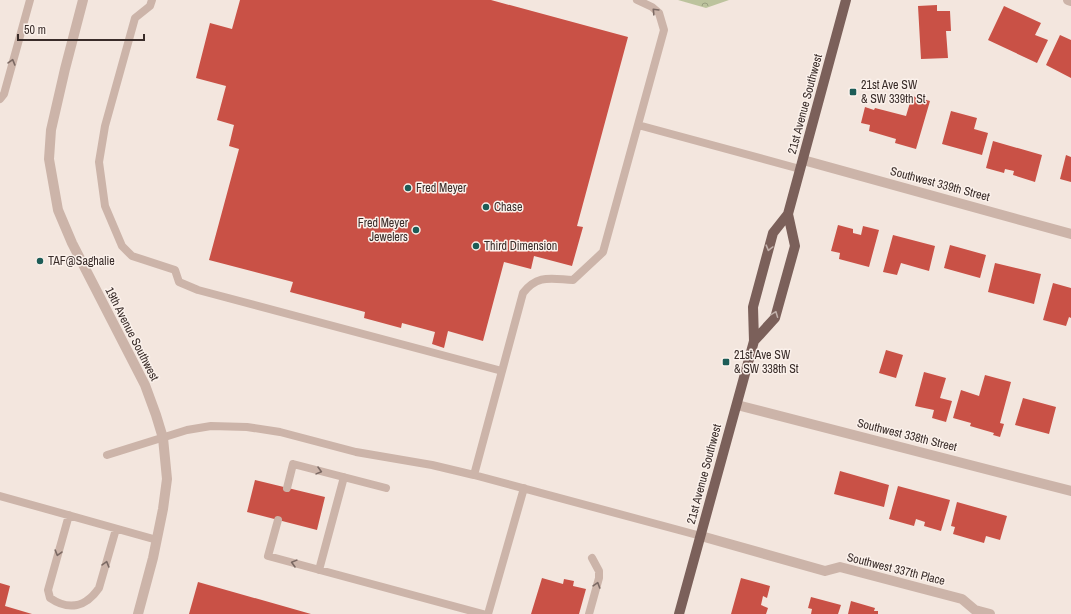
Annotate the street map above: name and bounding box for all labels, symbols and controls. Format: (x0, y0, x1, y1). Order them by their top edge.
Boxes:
one-way arrow (652, 8, 659, 16)
scale bar (18, 16, 144, 42)
text: 50 m (24, 22, 46, 38)
street label: 21st Avenue Southwest (784, 52, 826, 156)
one-way arrow (7, 59, 16, 66)
place label: 21st Ave SW & SW 339th St (861, 77, 926, 107)
marker: 21st Ave SW & SW 339th St (848, 87, 858, 97)
street label: Southwest 339th Street (889, 163, 992, 205)
place label: Fred Meyer (416, 180, 467, 196)
marker: Fred Meyer (403, 183, 413, 193)
place label: Chase (494, 199, 522, 215)
marker: Chase (481, 202, 491, 212)
place label: Fred Meyer Jewelers (358, 215, 409, 245)
marker: Fred Meyer Jewelers (411, 225, 421, 235)
place label: Third Dimension (484, 238, 557, 254)
marker: Third Dimension (471, 241, 481, 251)
one-way arrow (765, 244, 774, 251)
place label: TAF@Saghalie (48, 253, 115, 269)
marker: TAF@Saghalie (35, 256, 45, 266)
street label: 19th Avenue Southwest (101, 284, 163, 384)
one-way arrow (771, 310, 779, 317)
place label: 21st Ave SW & SW 338th St (734, 347, 799, 377)
marker: 21st Ave SW & SW 338th St (721, 357, 731, 367)
street label: Southwest 338th Street (855, 415, 959, 455)
street label: 21st Avenue Southwest (683, 422, 725, 526)
one-way arrow (315, 466, 322, 475)
one-way arrow (54, 549, 63, 556)
street label: Southwest 337th Place (845, 549, 947, 589)
one-way arrow (291, 559, 298, 568)
one-way arrow (101, 560, 110, 567)
one-way arrow (592, 582, 601, 589)

